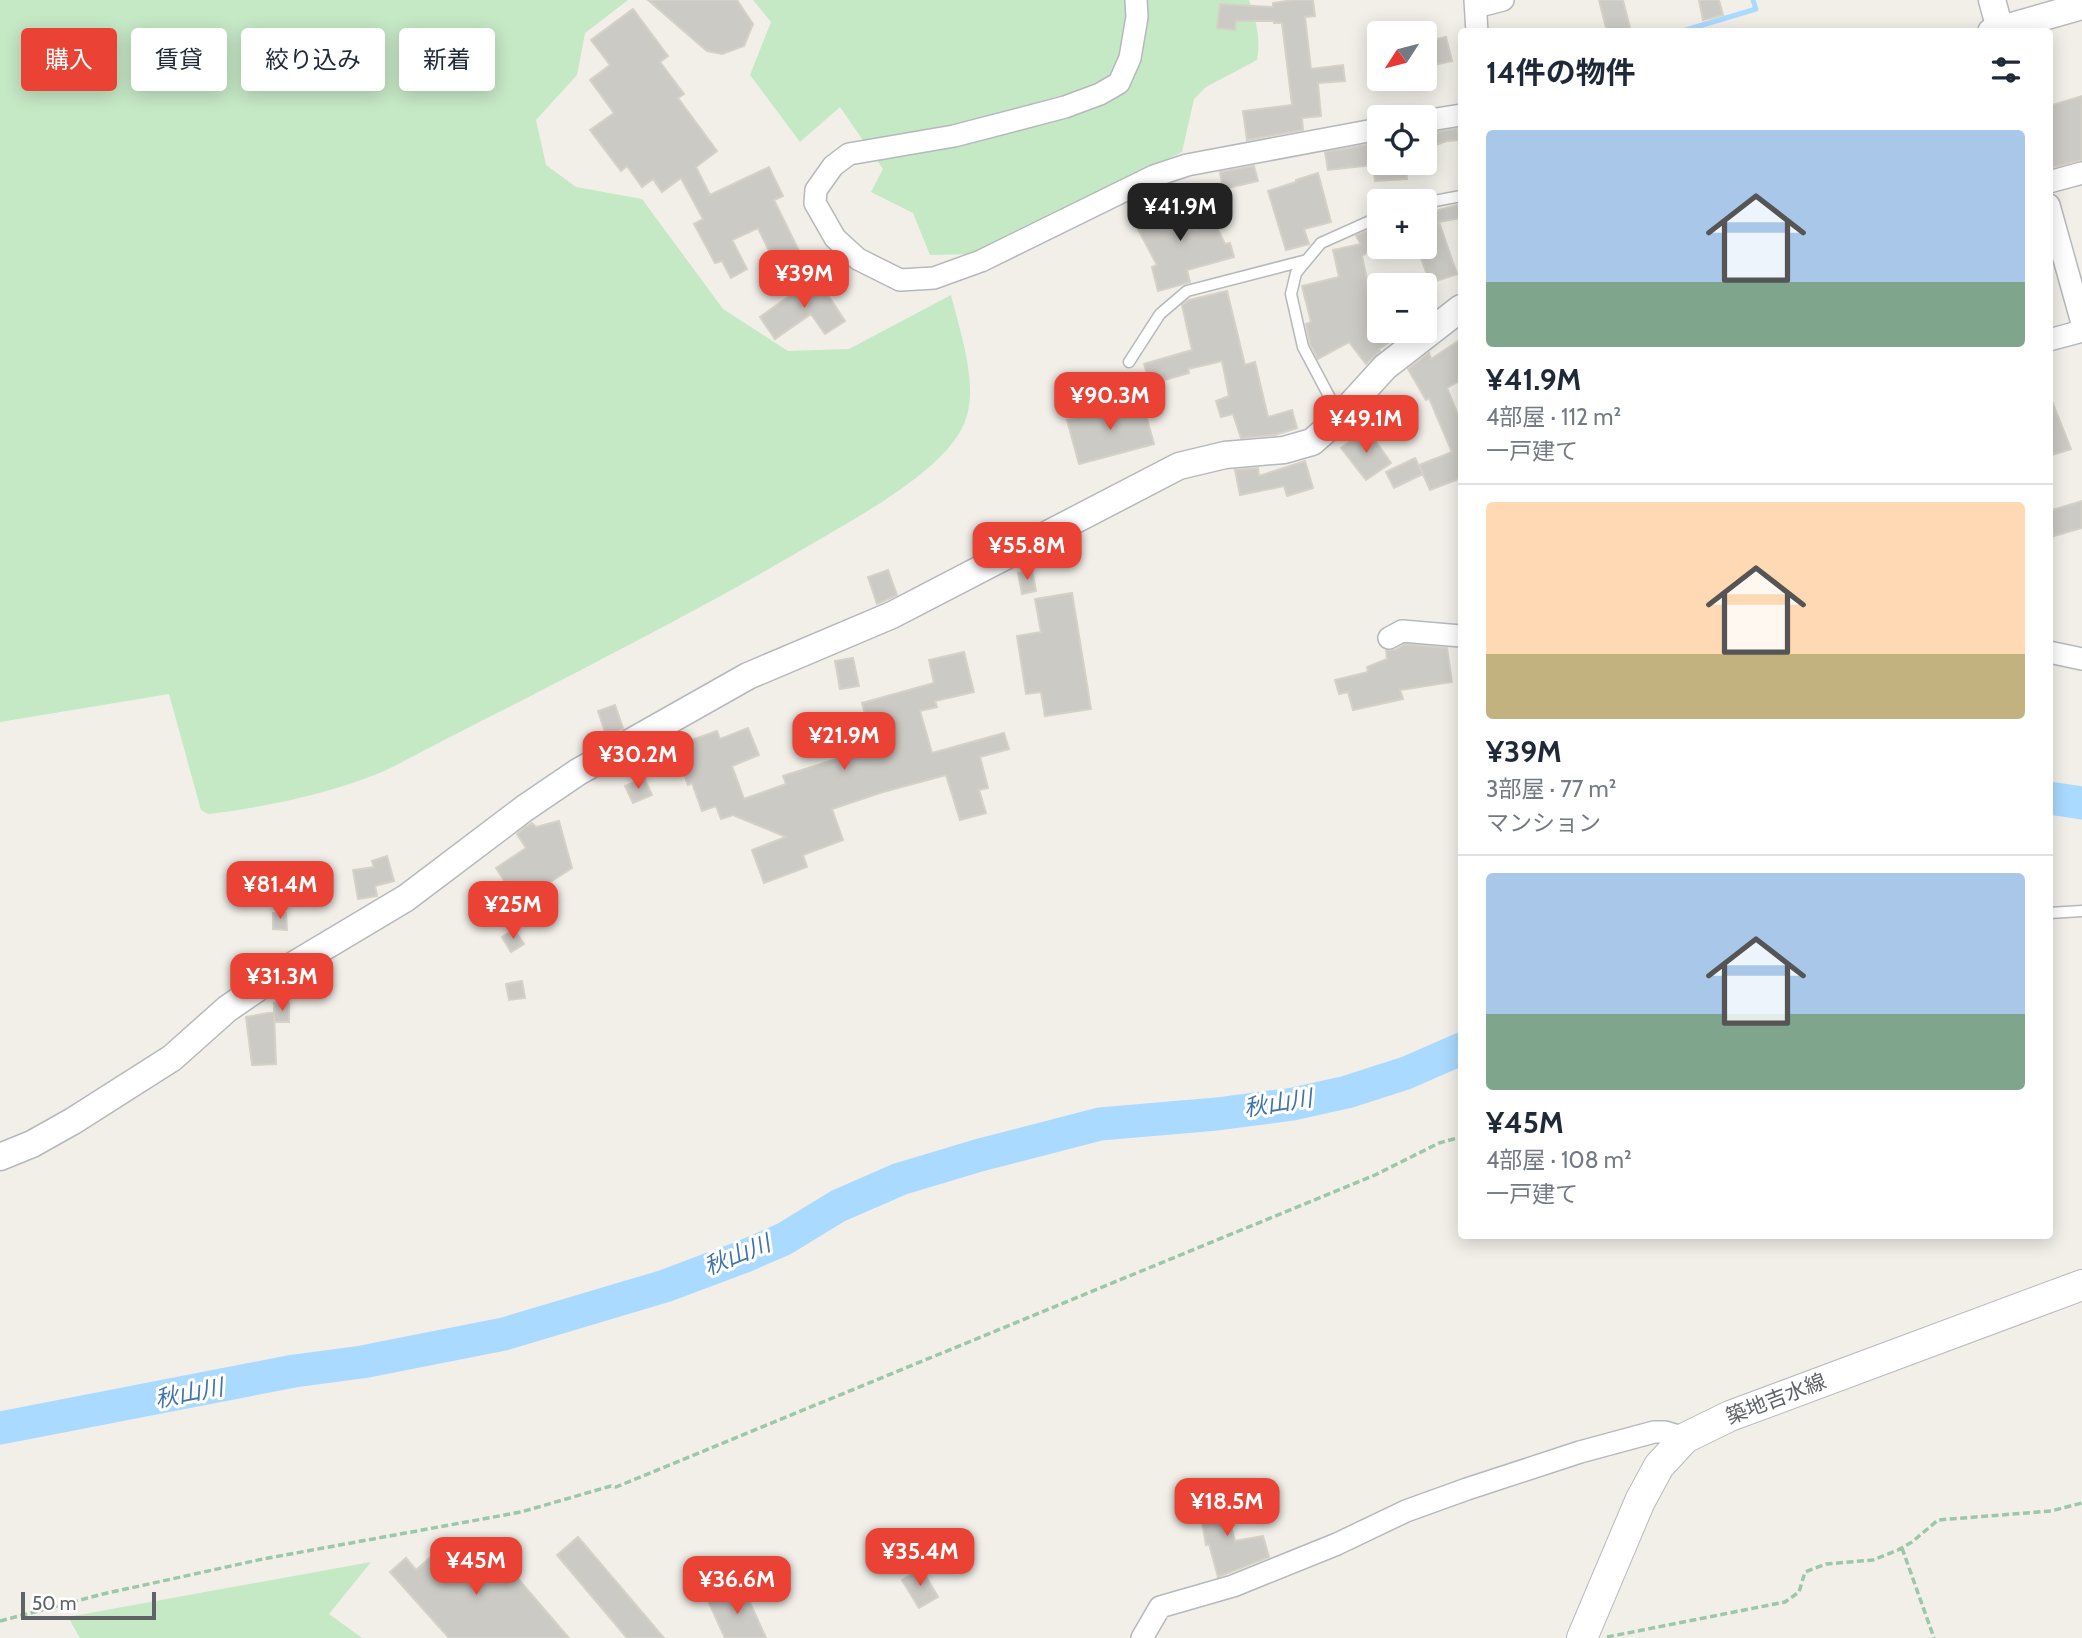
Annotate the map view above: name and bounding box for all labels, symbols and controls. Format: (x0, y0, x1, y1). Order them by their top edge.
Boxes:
north arrow (1367, 21, 1437, 91)
map controls (1367, 21, 1437, 343)
chip: 購入 (21, 28, 117, 91)
chip: 賃貸 (131, 28, 227, 91)
chip: 絞り込み (241, 28, 385, 91)
chip: 新着 (399, 28, 495, 91)
icon: filters (1987, 51, 2025, 89)
text: 14件の物件 (1486, 54, 1636, 91)
button: locate (1367, 105, 1437, 175)
icon: home (1693, 175, 1819, 301)
pin: ¥41.9M (1123, 184, 1237, 243)
button: + (1367, 189, 1437, 259)
text: ¥41.9M (1143, 192, 1217, 220)
pin: ¥39M (763, 250, 845, 310)
text: ¥39M (775, 259, 833, 287)
button: − (1367, 273, 1437, 343)
text: ¥41.9M (1486, 361, 1581, 398)
pin: ¥90.3M (1053, 372, 1167, 432)
text: ¥90.3M (1070, 381, 1150, 409)
pin: ¥49.1M (1309, 396, 1423, 455)
text: 4部屋 · 112 m² (1486, 403, 1621, 431)
text: ¥49.1M (1329, 404, 1403, 432)
text: 一戸建て (1486, 437, 1578, 465)
pin: ¥55.8M (970, 522, 1084, 582)
text: ¥55.8M (989, 531, 1065, 559)
icon: home (1693, 547, 1819, 673)
pin: ¥21.9M (787, 712, 901, 772)
text: ¥21.9M (808, 721, 880, 749)
pin: ¥30.2M (581, 732, 695, 791)
text: ¥39M (1486, 733, 1562, 770)
text: ¥30.2M (599, 740, 677, 768)
text: 3部屋 · 77 m² (1486, 775, 1616, 803)
text: マンション (1486, 809, 1601, 837)
pin: ¥81.4M (223, 862, 337, 921)
text: ¥81.4M (243, 870, 317, 898)
pin: ¥25M (472, 881, 554, 941)
text: ¥25M (484, 890, 542, 918)
icon: home (1693, 918, 1819, 1044)
pin: ¥31.3M (225, 954, 339, 1013)
text: ¥31.3M (246, 962, 318, 990)
water label: 秋山川 (1242, 1083, 1317, 1122)
text: ¥45M (1486, 1104, 1564, 1141)
text: 4部屋 · 108 m² (1486, 1146, 1632, 1174)
text: 一戸建て (1486, 1180, 1578, 1208)
water label: 秋山川 (700, 1228, 777, 1281)
street label: 築地吉水線 (1722, 1368, 1829, 1429)
water label: 秋山川 (152, 1372, 228, 1413)
pin: ¥18.5M (1170, 1478, 1284, 1538)
text: ¥18.5M (1191, 1487, 1263, 1515)
pin: ¥35.4M (863, 1528, 977, 1588)
text: ¥35.4M (881, 1537, 959, 1565)
pin: ¥45M (435, 1538, 517, 1597)
text: ¥45M (446, 1546, 506, 1574)
pin: ¥36.6M (680, 1556, 794, 1616)
text: ¥36.6M (699, 1565, 775, 1593)
scale bar (21, 1589, 156, 1621)
text: 50 m (32, 1592, 76, 1615)

